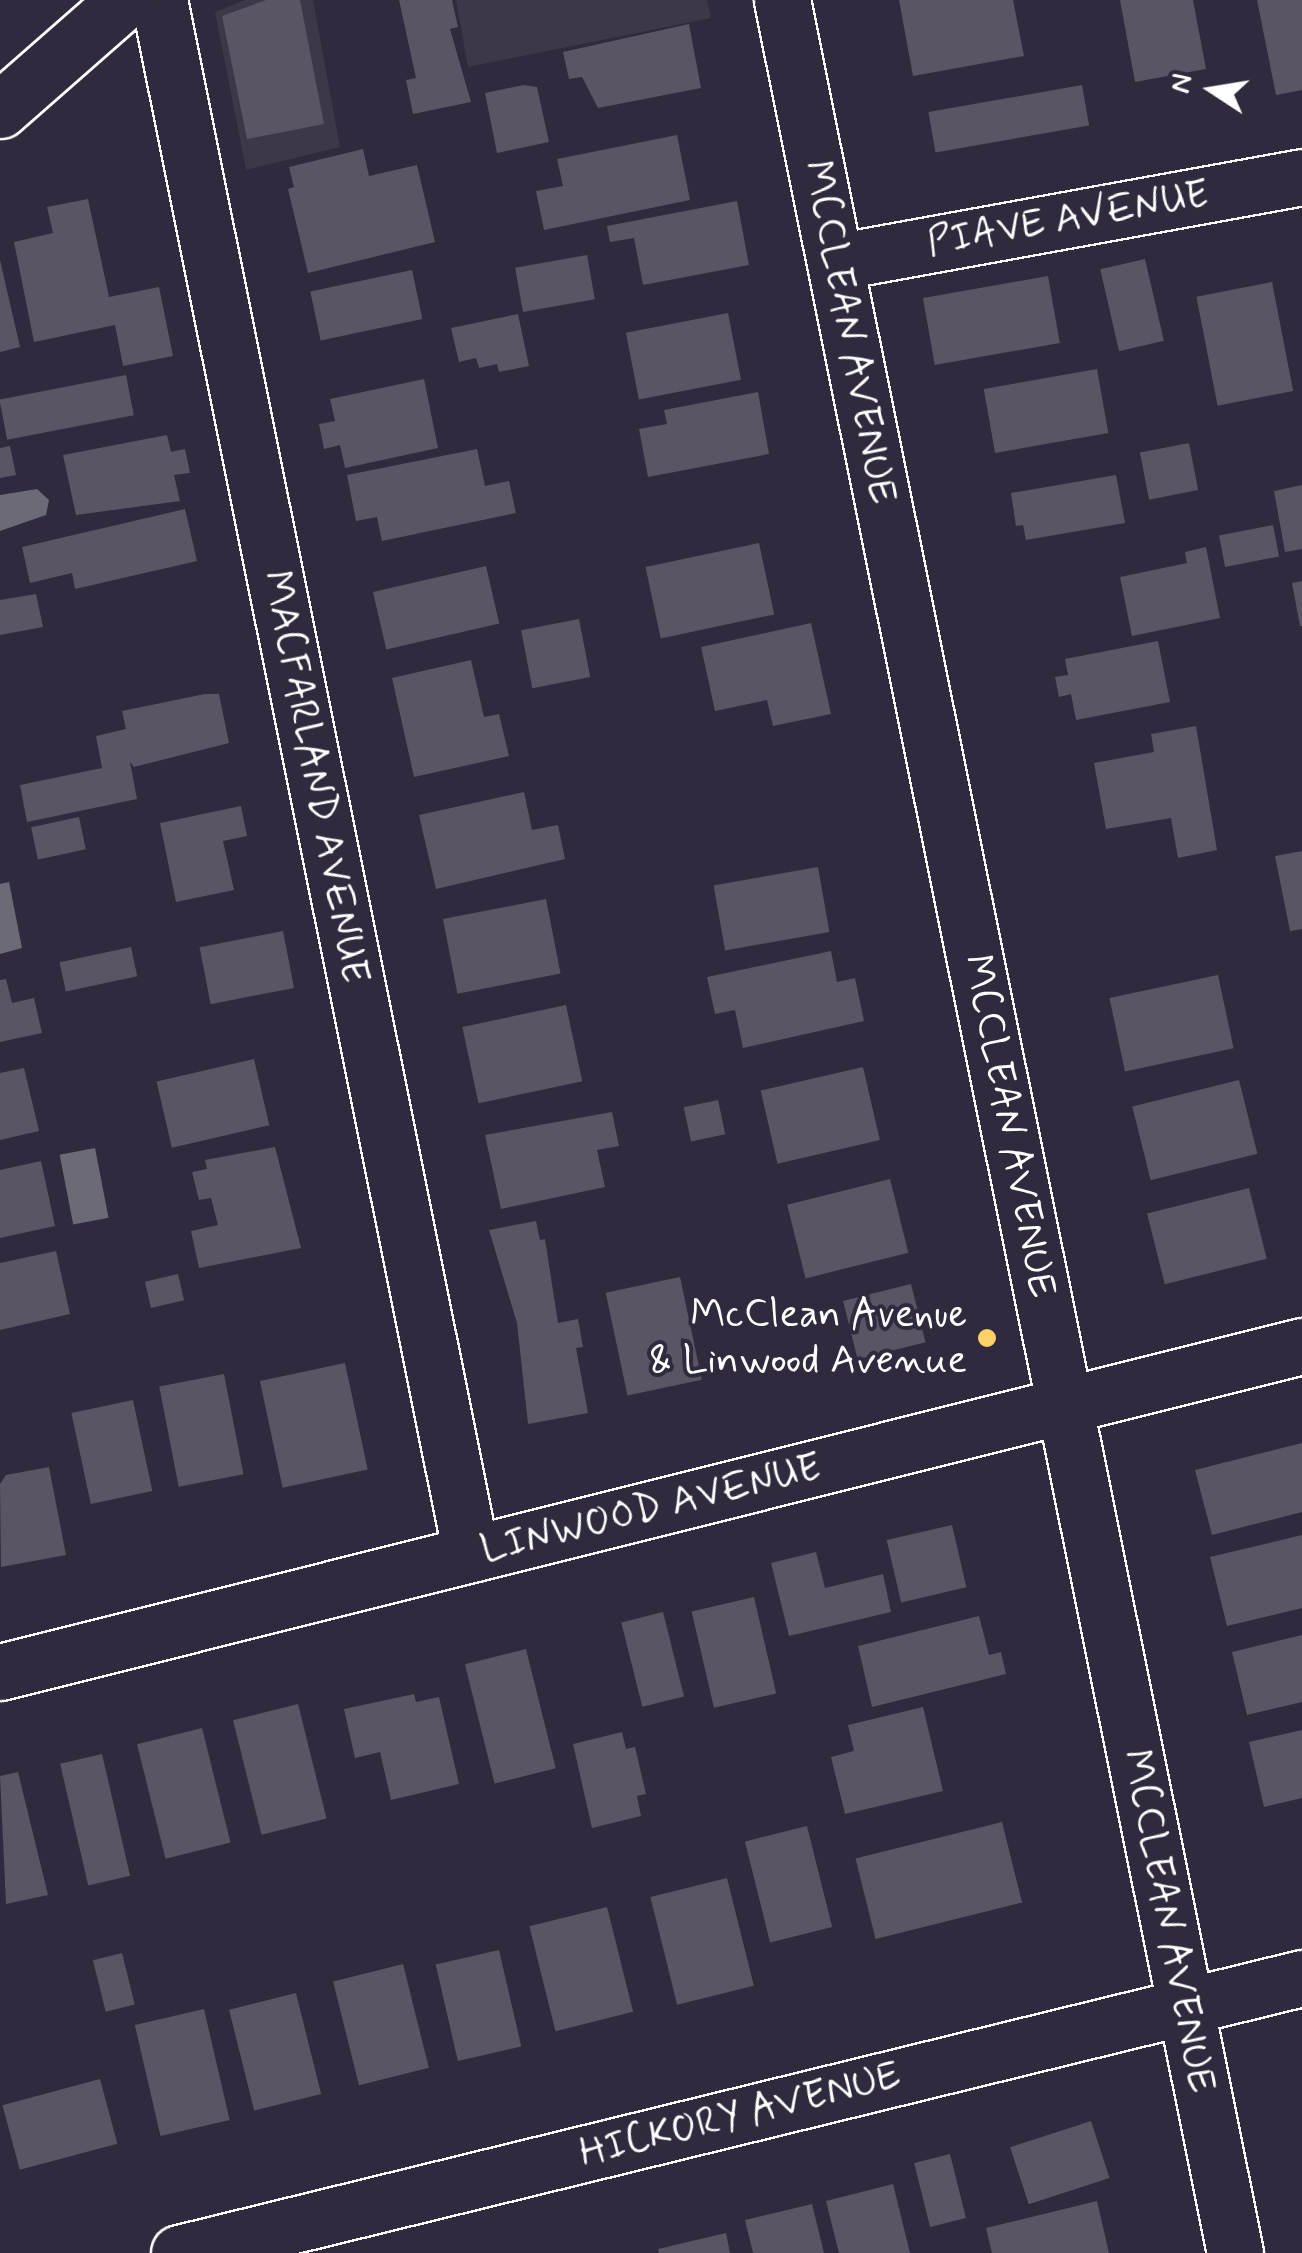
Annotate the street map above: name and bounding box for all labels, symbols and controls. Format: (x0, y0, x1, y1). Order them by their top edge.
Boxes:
north arrow (1162, 40, 1262, 140)
text: N (1162, 71, 1202, 97)
street label: MCCLEAN AVENUE (792, 155, 906, 509)
street label: PIAVE AVENUE (923, 171, 1213, 267)
street label: MACFARLAND AVENUE (251, 565, 379, 989)
street label: MCCLEAN AVENUE (952, 949, 1066, 1303)
place label: McClean Avenue & Linwood Avenue (660, 1291, 967, 1385)
marker: McClean Avenue & Linwood Avenue (976, 1327, 998, 1349)
street label: LINWOOD AVENUE (475, 1443, 827, 1575)
street label: MCCLEAN AVENUE (1111, 1744, 1225, 2098)
street label: HICKORY AVENUE (573, 2052, 907, 2178)

